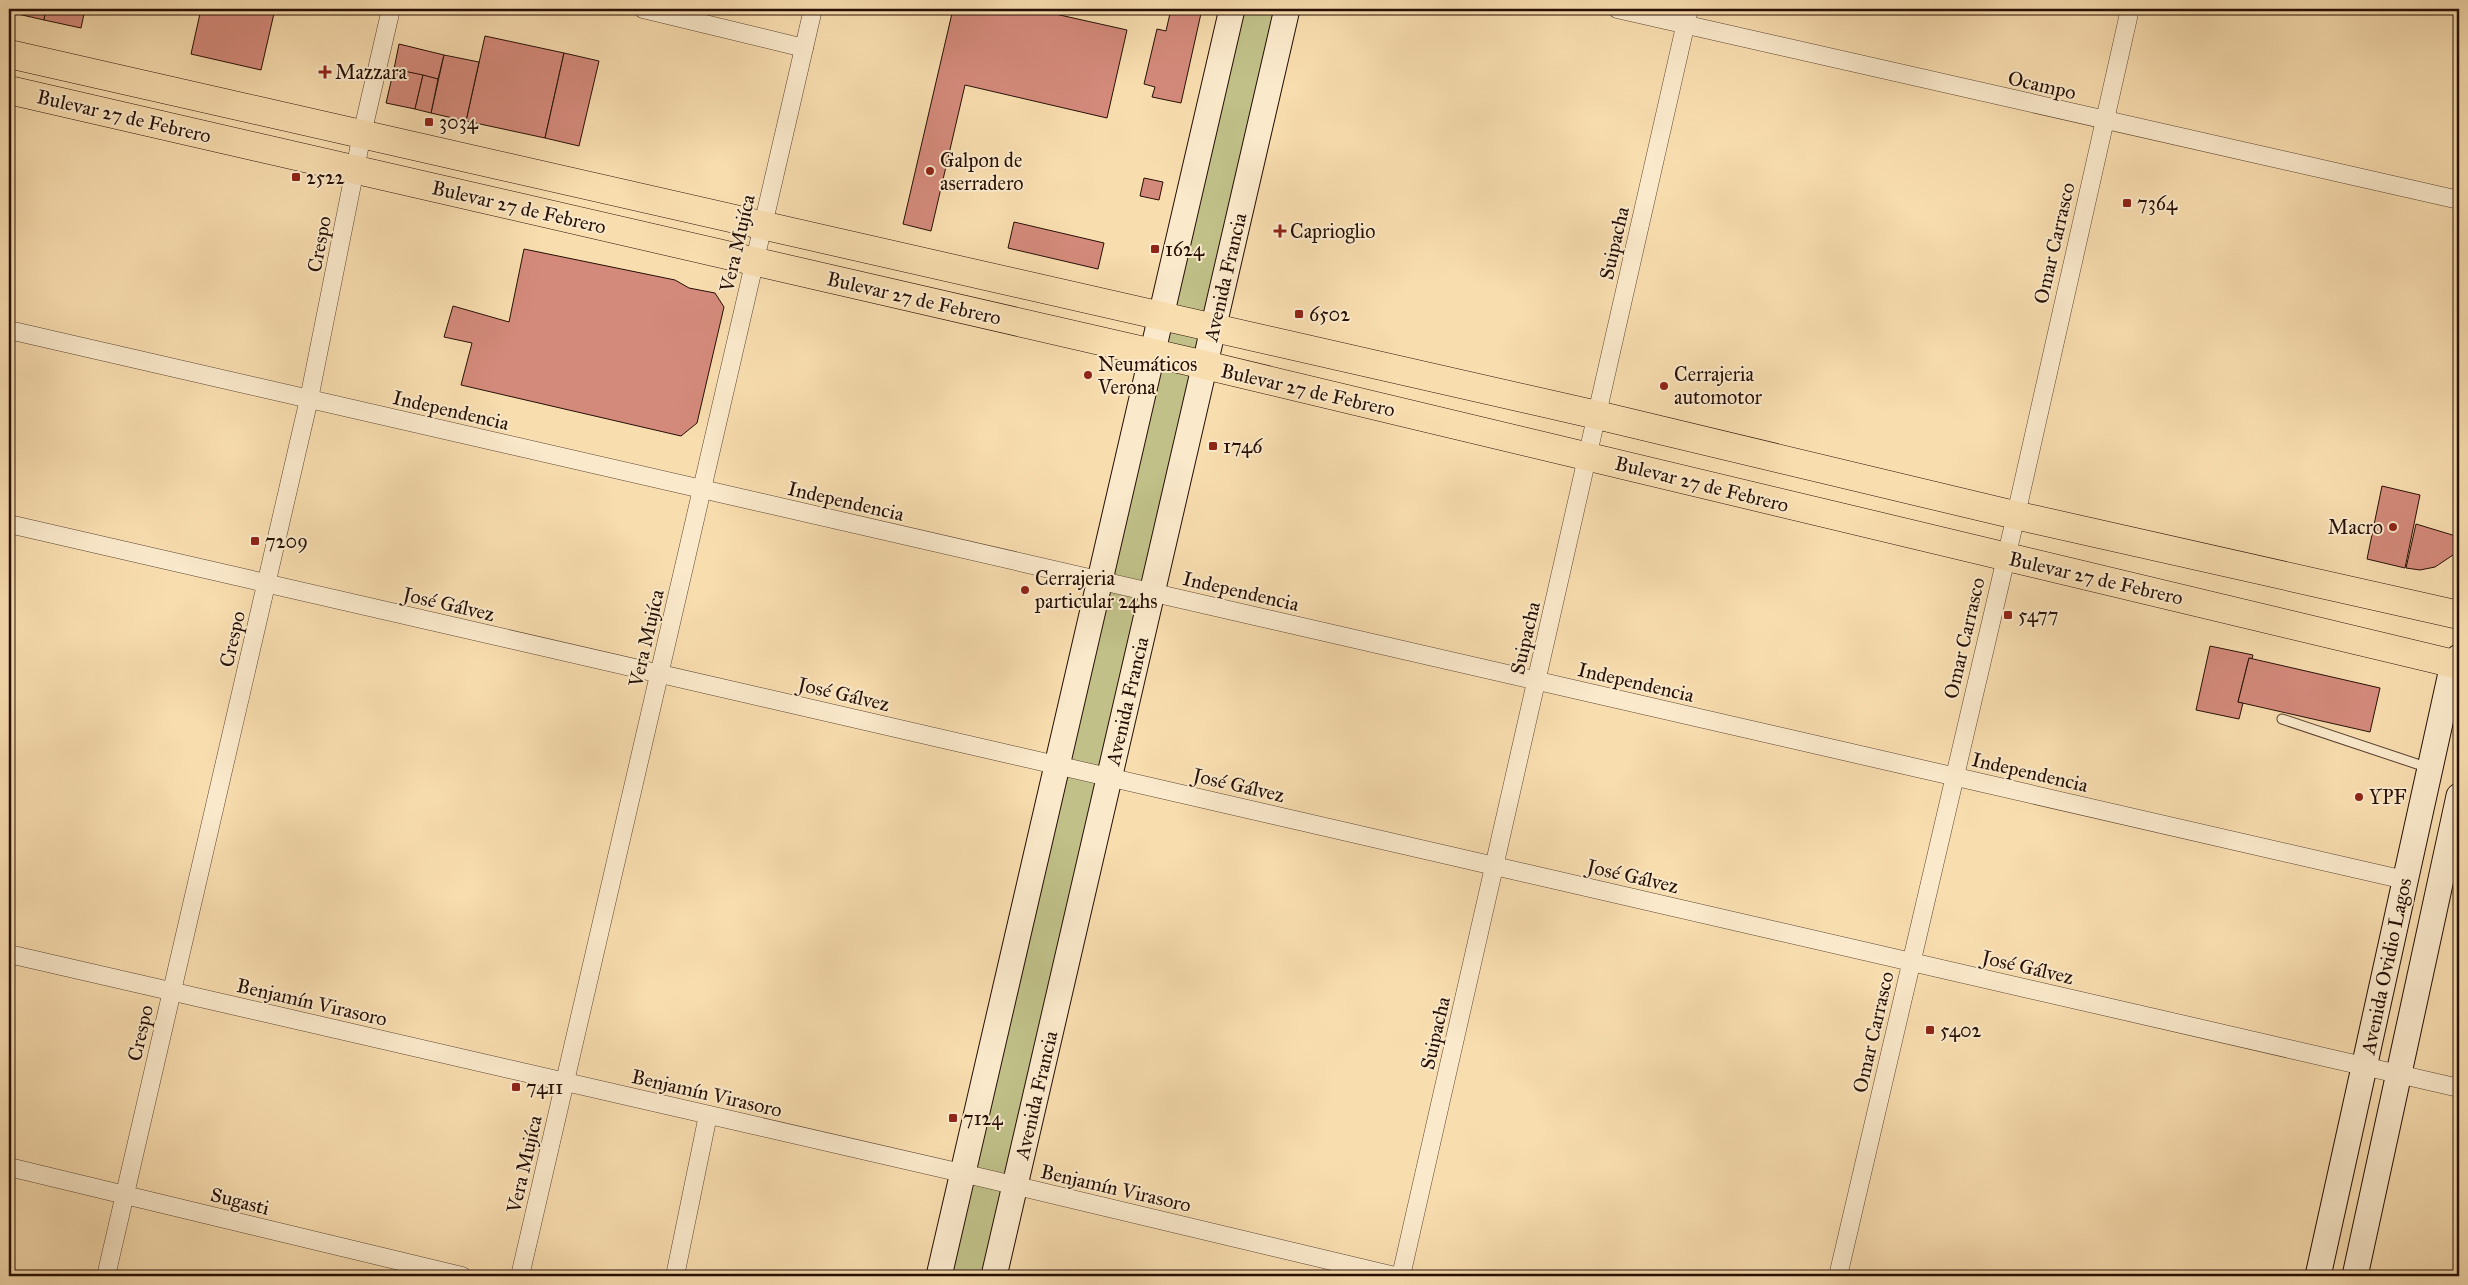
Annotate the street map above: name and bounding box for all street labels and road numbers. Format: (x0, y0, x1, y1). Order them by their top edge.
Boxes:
street label: Ocampo (2006, 66, 2078, 104)
street label: Bulevar 27 de Febrero (35, 84, 213, 148)
street label: Bulevar 27 de Febrero (430, 175, 608, 239)
street label: Omar Carrasco (2028, 180, 2080, 306)
street label: Vera Mujíca (714, 191, 760, 295)
street label: Suipacha (1594, 204, 1634, 282)
street label: Avenida Francia (1198, 210, 1252, 345)
street label: Crespo (302, 214, 336, 274)
street label: Bulevar 27 de Febrero (825, 266, 1003, 330)
street label: Bulevar 27 de Febrero (1219, 358, 1397, 422)
street label: Independencia (391, 385, 512, 435)
street label: Bulevar 27 de Febrero (1613, 451, 1791, 517)
street label: Independencia (786, 476, 907, 526)
street label: Bulevar 27 de Febrero (2007, 546, 2185, 610)
street label: Independencia (1181, 566, 1302, 616)
street label: Omar Carrasco (1938, 575, 1990, 701)
street label: José Gálvez (399, 581, 497, 627)
street label: Vera Mujíca (623, 586, 669, 690)
street label: Suipacha (1505, 599, 1545, 677)
street label: Crespo (214, 609, 250, 669)
street label: Avenida Francia (1100, 634, 1154, 769)
street label: Independencia (1576, 657, 1697, 707)
street label: José Gálvez (794, 671, 892, 717)
street label: Independencia (1970, 747, 2091, 797)
street label: José Gálvez (1189, 762, 1287, 808)
street label: José Gálvez (1583, 853, 1681, 899)
street label: Avenida Ovidio Lagos (2355, 876, 2417, 1058)
street label: José Gálvez (1978, 944, 2076, 990)
street label: Omar Carrasco (1847, 969, 1899, 1095)
street label: Benjamín Virasoro (234, 973, 390, 1031)
street label: Suipacha (1415, 994, 1455, 1072)
street label: Crespo (122, 1003, 158, 1063)
street label: Avenida Francia (1009, 1028, 1063, 1163)
street label: Benjamín Virasoro (629, 1064, 785, 1122)
street label: Vera Mujíca (501, 1112, 547, 1216)
street label: Benjamín Virasoro (1038, 1159, 1194, 1217)
street label: Sugasti (208, 1182, 272, 1221)

